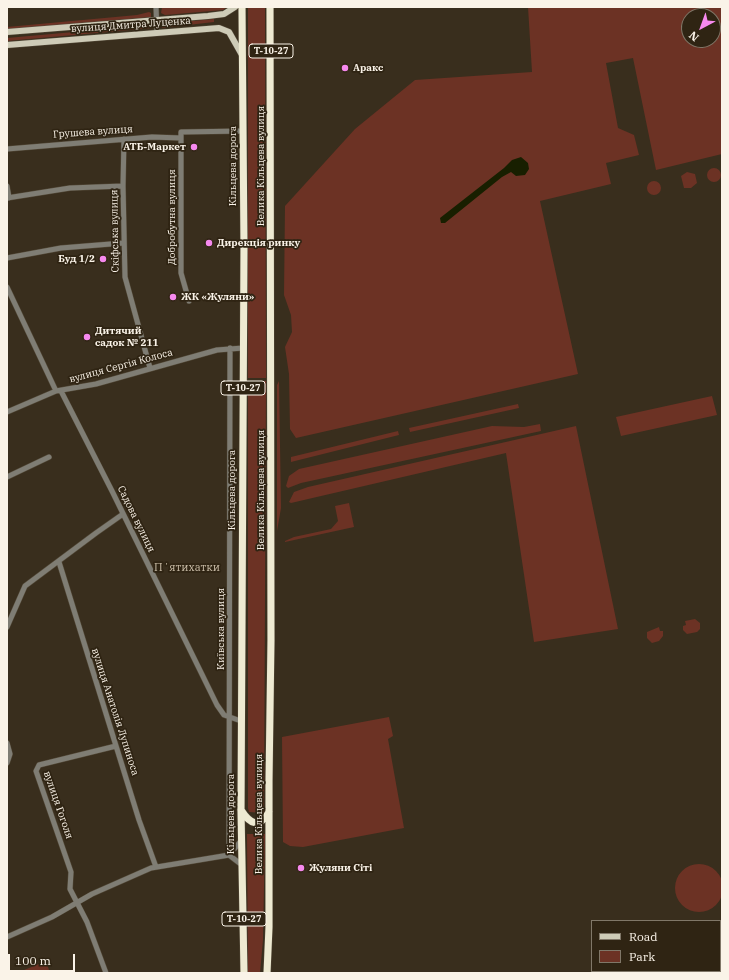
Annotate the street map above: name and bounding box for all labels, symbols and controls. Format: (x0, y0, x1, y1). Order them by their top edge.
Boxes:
north arrow (681, 8, 721, 48)
street label: вулиця Дмитра Луценка (71, 15, 191, 35)
text: N (686, 28, 702, 44)
road number: Т-10-27 (249, 44, 293, 58)
place label: Аракс (353, 62, 383, 74)
marker: Аракс (340, 63, 350, 73)
street label: Велика Кільцева вулиця (255, 106, 267, 226)
street label: Грушева вулиця (53, 123, 133, 141)
street label: Кільцева дорога (227, 126, 239, 206)
place label: АТБ-Маркет (123, 141, 186, 153)
marker: АТБ-Маркет (189, 142, 199, 152)
street label: Добробутна вулиця (166, 169, 178, 265)
street label: Скіфська вулиця (108, 189, 122, 273)
place label: Дирекція ринку (217, 237, 300, 249)
marker: Дирекція ринку (204, 238, 214, 248)
place label: Буд 1/2 (58, 253, 95, 265)
marker: Буд 1/2 (98, 254, 108, 264)
place label: ЖК «Жуляни» (181, 291, 254, 303)
marker: ЖК «Жуляни» (168, 292, 178, 302)
place label: Дитячий садок № 211 (95, 325, 158, 348)
marker: Дитячий садок № 211 (82, 332, 92, 342)
street label: вулиця Сергія Колоса (68, 346, 174, 386)
road number: Т-10-27 (221, 381, 265, 395)
street label: Велика Кільцева вулиця (255, 430, 267, 550)
street label: Кільцева дорога (226, 450, 238, 530)
street label: Садова вулиця (115, 484, 157, 554)
district label: Пʼятихатки (154, 561, 220, 575)
street label: Київська вулиця (215, 588, 227, 670)
street label: вулиця Анатолія Лупиноса (89, 647, 141, 777)
street label: Велика Кільцева вулиця (253, 754, 265, 874)
street label: вулиця Гоголя (41, 770, 75, 840)
street label: Кільцева дорога (225, 774, 237, 854)
place label: Жуляни Сіті (309, 862, 372, 874)
marker: Жуляни Сіті (296, 863, 306, 873)
road number: Т-10-27 (222, 912, 266, 926)
legend (591, 920, 721, 972)
text: Road (629, 929, 658, 944)
scale bar (10, 946, 77, 972)
text: Park (629, 949, 655, 964)
text: 100 m (15, 953, 51, 968)

